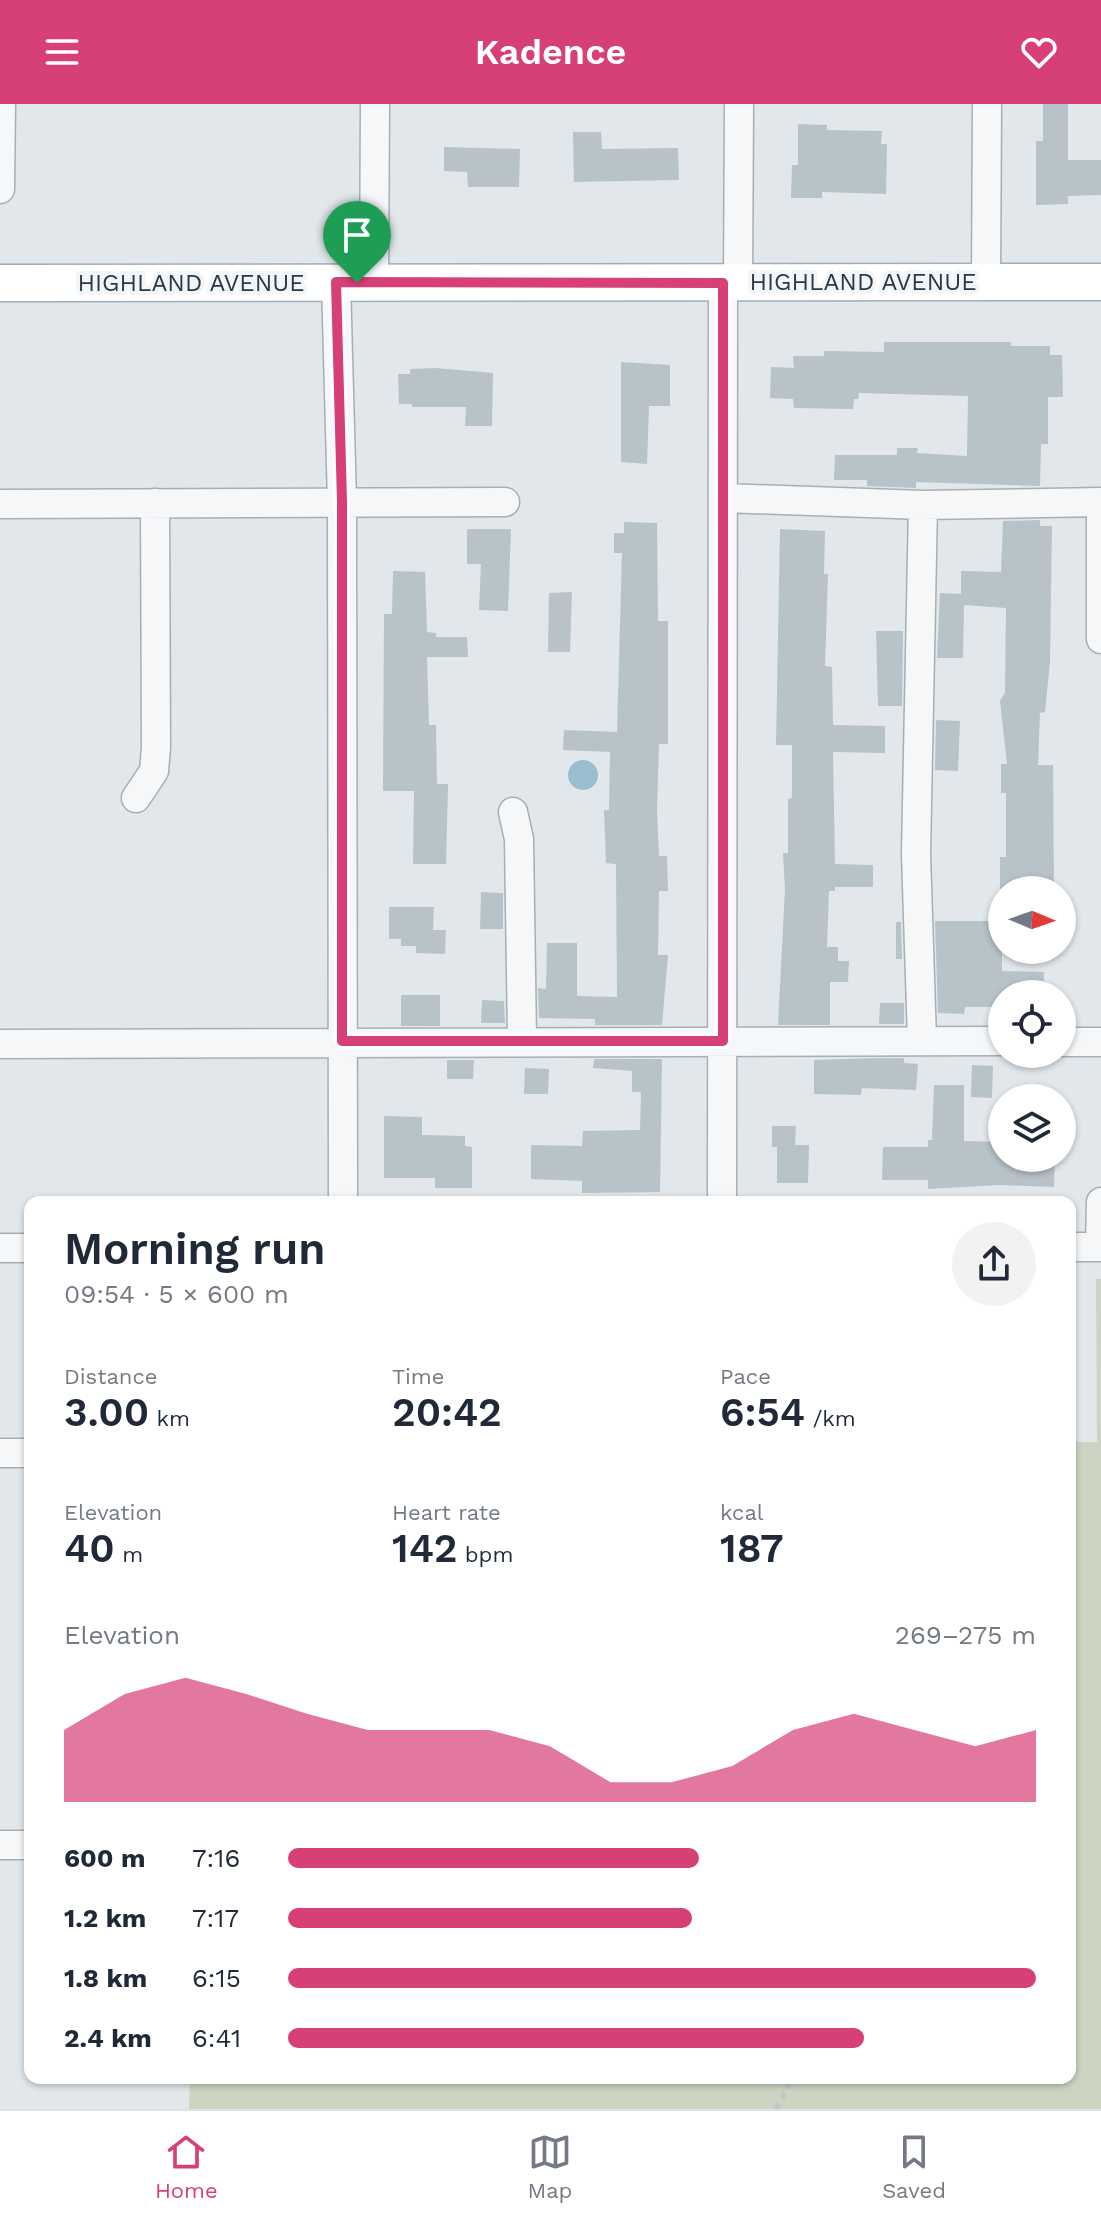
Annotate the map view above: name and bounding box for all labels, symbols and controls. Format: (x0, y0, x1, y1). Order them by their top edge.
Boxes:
icon: menu (40, 30, 84, 74)
icon: heart (1017, 30, 1061, 74)
text: Kadence (475, 31, 626, 73)
pin (323, 201, 391, 283)
icon: arrive (335, 213, 379, 257)
street label: HIGHLAND AVENUE (749, 268, 977, 296)
street label: HIGHLAND AVENUE (77, 269, 305, 297)
north arrow (988, 876, 1076, 964)
map controls (988, 876, 1076, 1172)
button: locate (988, 980, 1076, 1068)
button: layers (988, 1084, 1076, 1172)
button: share (952, 1222, 1036, 1306)
text: Morning run (64, 1223, 325, 1275)
text: 09:54 · 5 × 600 m (64, 1279, 289, 1309)
text: Distance (64, 1364, 158, 1389)
text: Time (392, 1364, 444, 1389)
text: Pace (720, 1364, 771, 1389)
text: 3.00 (64, 1389, 149, 1436)
text: 20:42 (392, 1389, 502, 1436)
text: 6:54 (720, 1389, 805, 1436)
text: km (149, 1406, 190, 1431)
text: /km (805, 1406, 856, 1431)
text: Elevation (64, 1500, 162, 1525)
text: Heart rate (392, 1500, 501, 1525)
text: kcal (720, 1500, 764, 1525)
text: 40 (64, 1525, 115, 1572)
text: 142 (392, 1525, 457, 1572)
text: 187 (720, 1525, 784, 1572)
text: m (115, 1542, 143, 1567)
text: bpm (457, 1542, 513, 1567)
text: Elevation (64, 1620, 180, 1650)
text: 269–275 m (895, 1620, 1036, 1650)
text: 600 m (64, 1843, 145, 1873)
text: 7:16 (192, 1843, 240, 1873)
text: 1.2 km (64, 1903, 146, 1933)
text: 7:17 (192, 1903, 239, 1933)
text: 1.8 km (64, 1963, 147, 1993)
text: 6:15 (192, 1963, 241, 1993)
text: 2.4 km (64, 2023, 152, 2053)
text: 6:41 (192, 2023, 241, 2053)
tab: Home (155, 2130, 218, 2203)
tab: Map (528, 2130, 572, 2203)
tab: Saved (882, 2130, 946, 2203)

